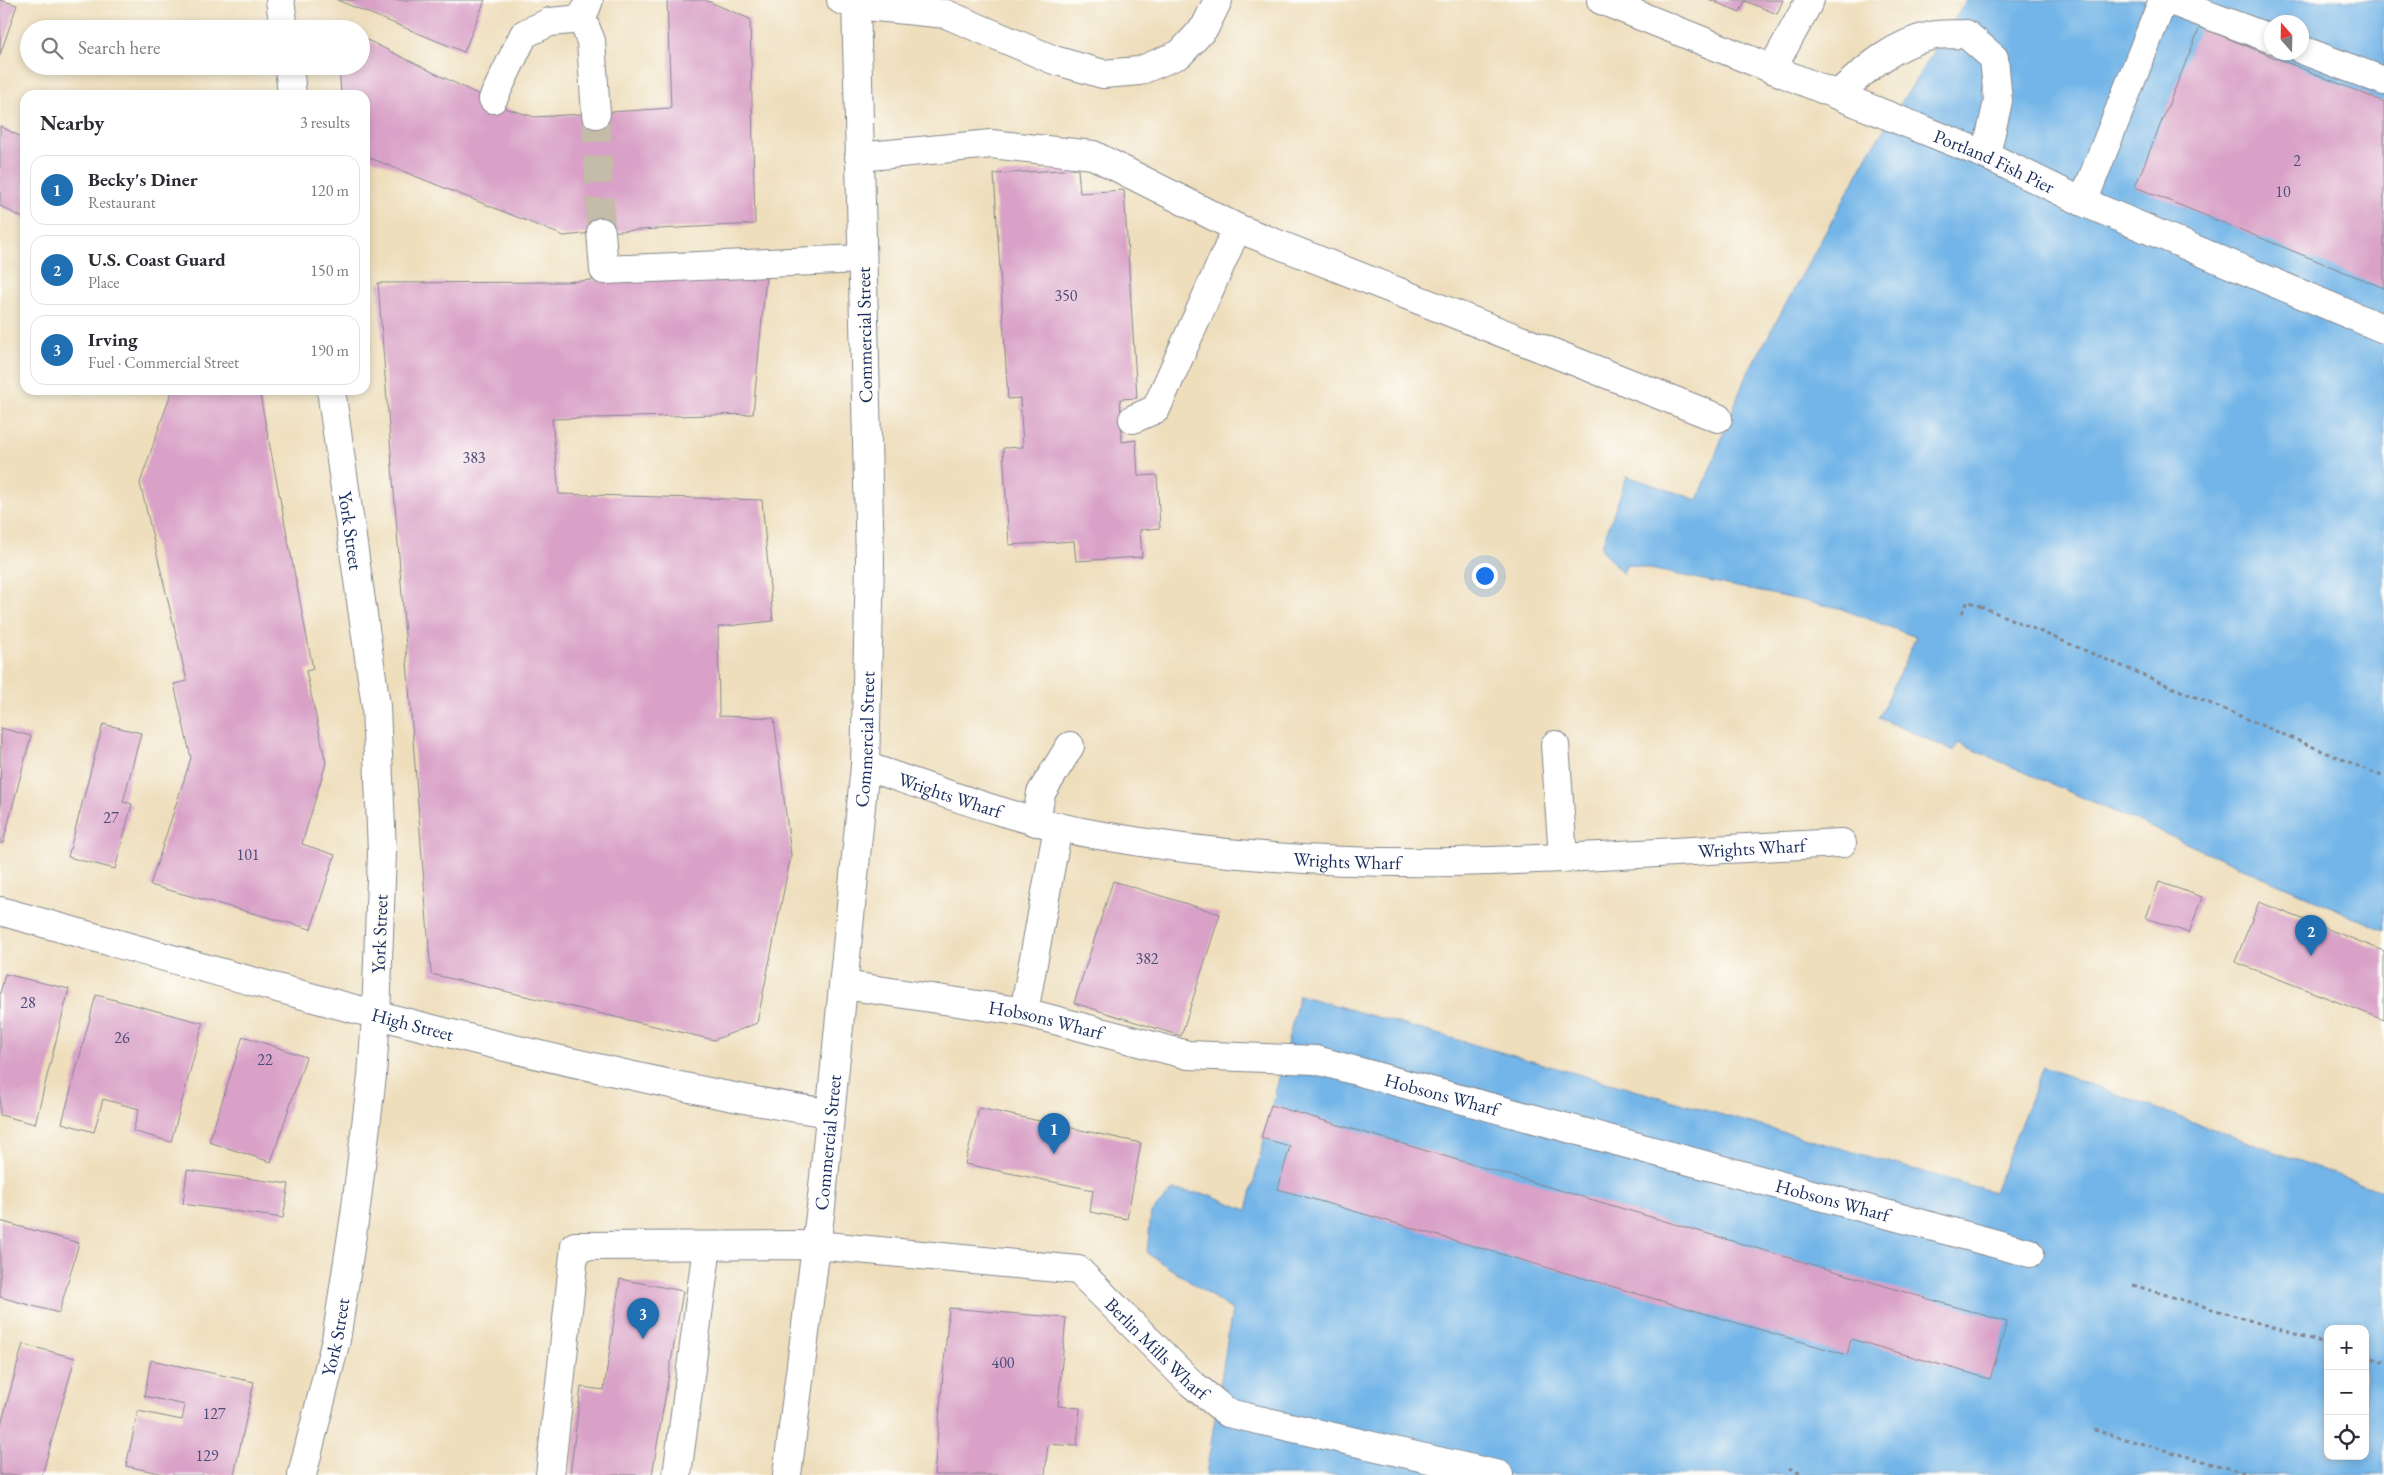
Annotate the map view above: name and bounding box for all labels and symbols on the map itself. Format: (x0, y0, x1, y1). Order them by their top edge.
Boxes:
north arrow (2264, 15, 2309, 60)
street label: Portland Fish Pier (1930, 123, 2059, 200)
house number: 2 (2293, 150, 2301, 171)
house number: 10 (2275, 181, 2291, 202)
street label: Commercial Street (851, 267, 878, 403)
house number: 350 (1054, 285, 1078, 306)
house number: 383 (462, 447, 486, 468)
street label: York Street (333, 490, 369, 572)
your location (1472, 563, 1498, 589)
street label: Commercial Street (849, 671, 880, 809)
street label: Wrights Wharf (895, 766, 1007, 825)
house number: 27 (103, 807, 119, 828)
street label: Wrights Wharf (1697, 833, 1808, 864)
house number: 101 (236, 844, 260, 865)
street label: Wrights Wharf (1293, 846, 1403, 875)
street label: York Street (366, 894, 393, 974)
pin: 2 (2295, 915, 2327, 956)
house number: 382 (1135, 948, 1159, 969)
house number: 28 (20, 992, 36, 1013)
street label: Hobsons Wharf (987, 995, 1108, 1046)
street label: High Street (369, 1002, 456, 1047)
house number: 26 (114, 1027, 130, 1048)
house number: 22 (257, 1049, 273, 1070)
street label: Hobsons Wharf (1382, 1067, 1503, 1122)
street label: Commercial Street (809, 1073, 847, 1212)
pin: 1 (1038, 1113, 1070, 1154)
street label: Hobsons Wharf (1773, 1173, 1894, 1228)
street label: Berlin Mills Wharf (1100, 1292, 1215, 1407)
street label: York Street (315, 1296, 355, 1379)
pin: 3 (627, 1298, 659, 1339)
house number: 400 (991, 1352, 1015, 1373)
house number: 127 (202, 1403, 226, 1424)
house number: 129 (195, 1445, 219, 1466)

